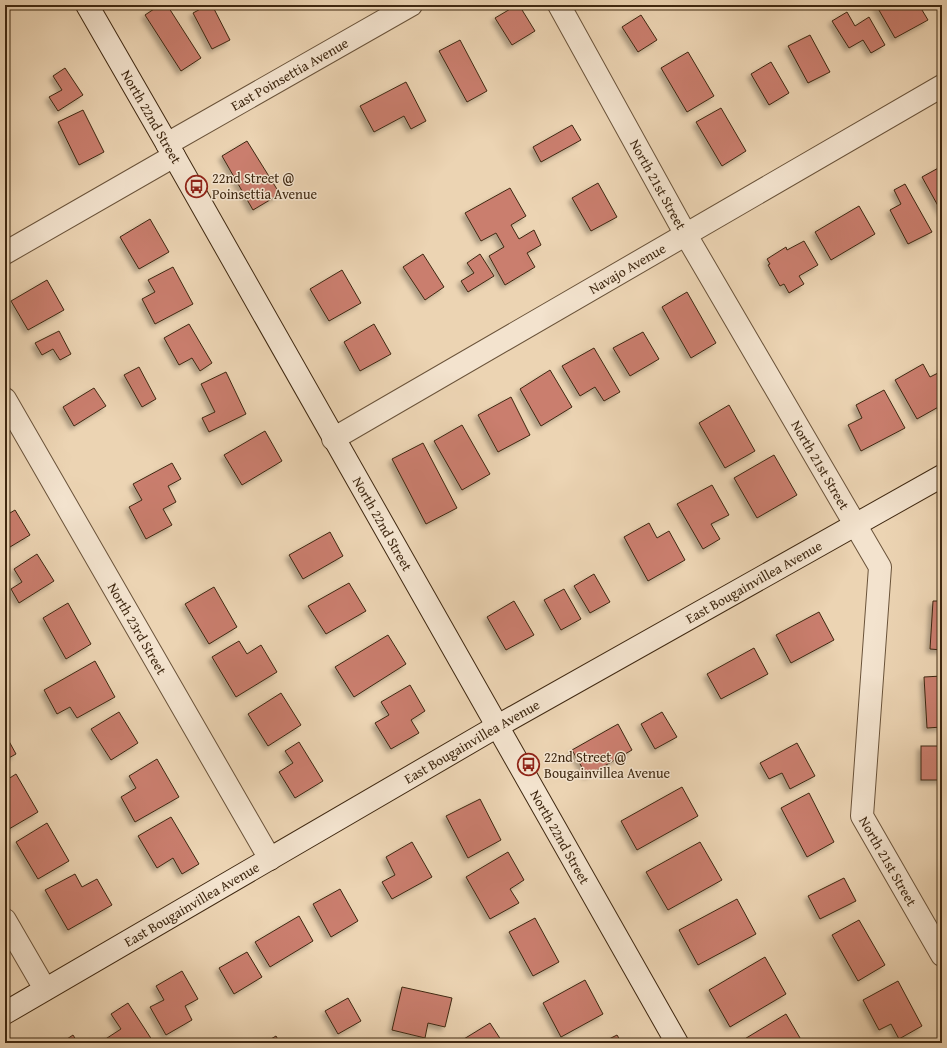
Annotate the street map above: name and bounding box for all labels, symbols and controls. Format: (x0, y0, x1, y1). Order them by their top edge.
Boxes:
street label: East Poinsettia Avenue (227, 32, 352, 116)
street label: North 22nd Street (116, 66, 186, 167)
street label: North 21st Street (625, 136, 691, 233)
place label: 22nd Street @ Poinsettia Avenue (212, 168, 318, 204)
bus stop icon: 22nd Street @ Poinsettia Avenue (183, 173, 209, 199)
street label: Navajo Avenue (585, 238, 670, 299)
street label: North 21st Street (786, 416, 854, 513)
street label: North 22nd Street (348, 473, 417, 575)
street label: East Bougainvillea Avenue (682, 535, 826, 628)
street label: North 23rd Street (103, 579, 172, 678)
street label: East Bougainvillea Avenue (400, 694, 544, 788)
place label: 22nd Street @ Bougainvillea Avenue (544, 747, 671, 783)
bus stop icon: 22nd Street @ Bougainvillea Avenue (515, 752, 541, 778)
street label: North 22nd Street (525, 786, 595, 888)
street label: North 21st Street (854, 813, 922, 910)
street label: East Bougainvillea Avenue (120, 857, 263, 952)

